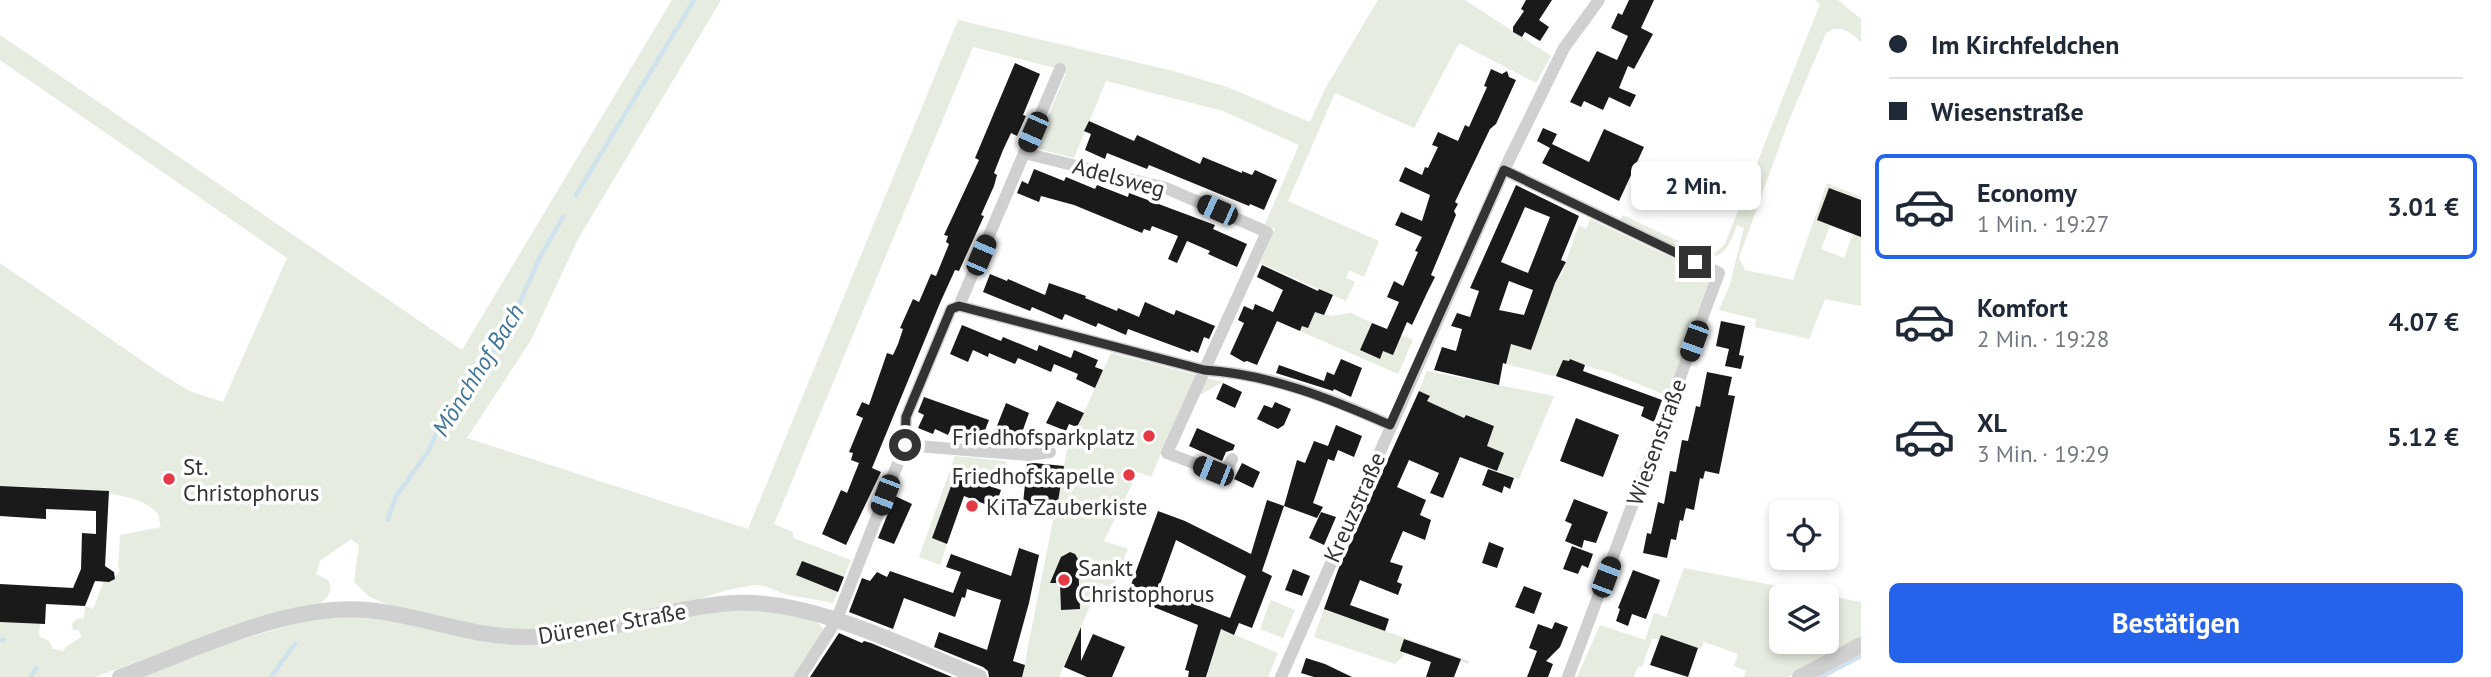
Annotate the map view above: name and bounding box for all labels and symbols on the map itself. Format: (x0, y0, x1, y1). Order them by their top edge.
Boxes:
car (1015, 109, 1052, 155)
street label: Adelsweg (1070, 151, 1168, 203)
callout: 2 Min. (1630, 160, 1760, 210)
car (1194, 192, 1241, 228)
car (964, 232, 999, 278)
route end (1679, 246, 1711, 278)
water label: Mönchhof Bach (425, 298, 531, 442)
car (1677, 318, 1712, 364)
street label: Wiesenstraße (1620, 375, 1692, 509)
place label: Friedhofsparkplatz (952, 422, 1135, 451)
marker: Friedhofsparkplatz (1141, 428, 1157, 444)
route start (889, 429, 921, 461)
street label: Kreuzstraße (1317, 447, 1391, 567)
place label: St. Christophorus (183, 452, 320, 507)
car (1190, 453, 1237, 489)
place label: Friedhofskapelle (952, 461, 1115, 490)
marker: Friedhofskapelle (1121, 467, 1137, 483)
marker: St. Christophorus (161, 471, 177, 487)
car (868, 472, 903, 518)
place label: KiTa Zauberkiste (986, 492, 1147, 521)
marker: KiTa Zauberkiste (964, 498, 980, 514)
place label: Sankt Christophorus (1078, 553, 1215, 608)
car (1589, 554, 1624, 600)
marker: Sankt Christophorus (1056, 572, 1072, 588)
street label: Dürener Straße (536, 596, 688, 650)

